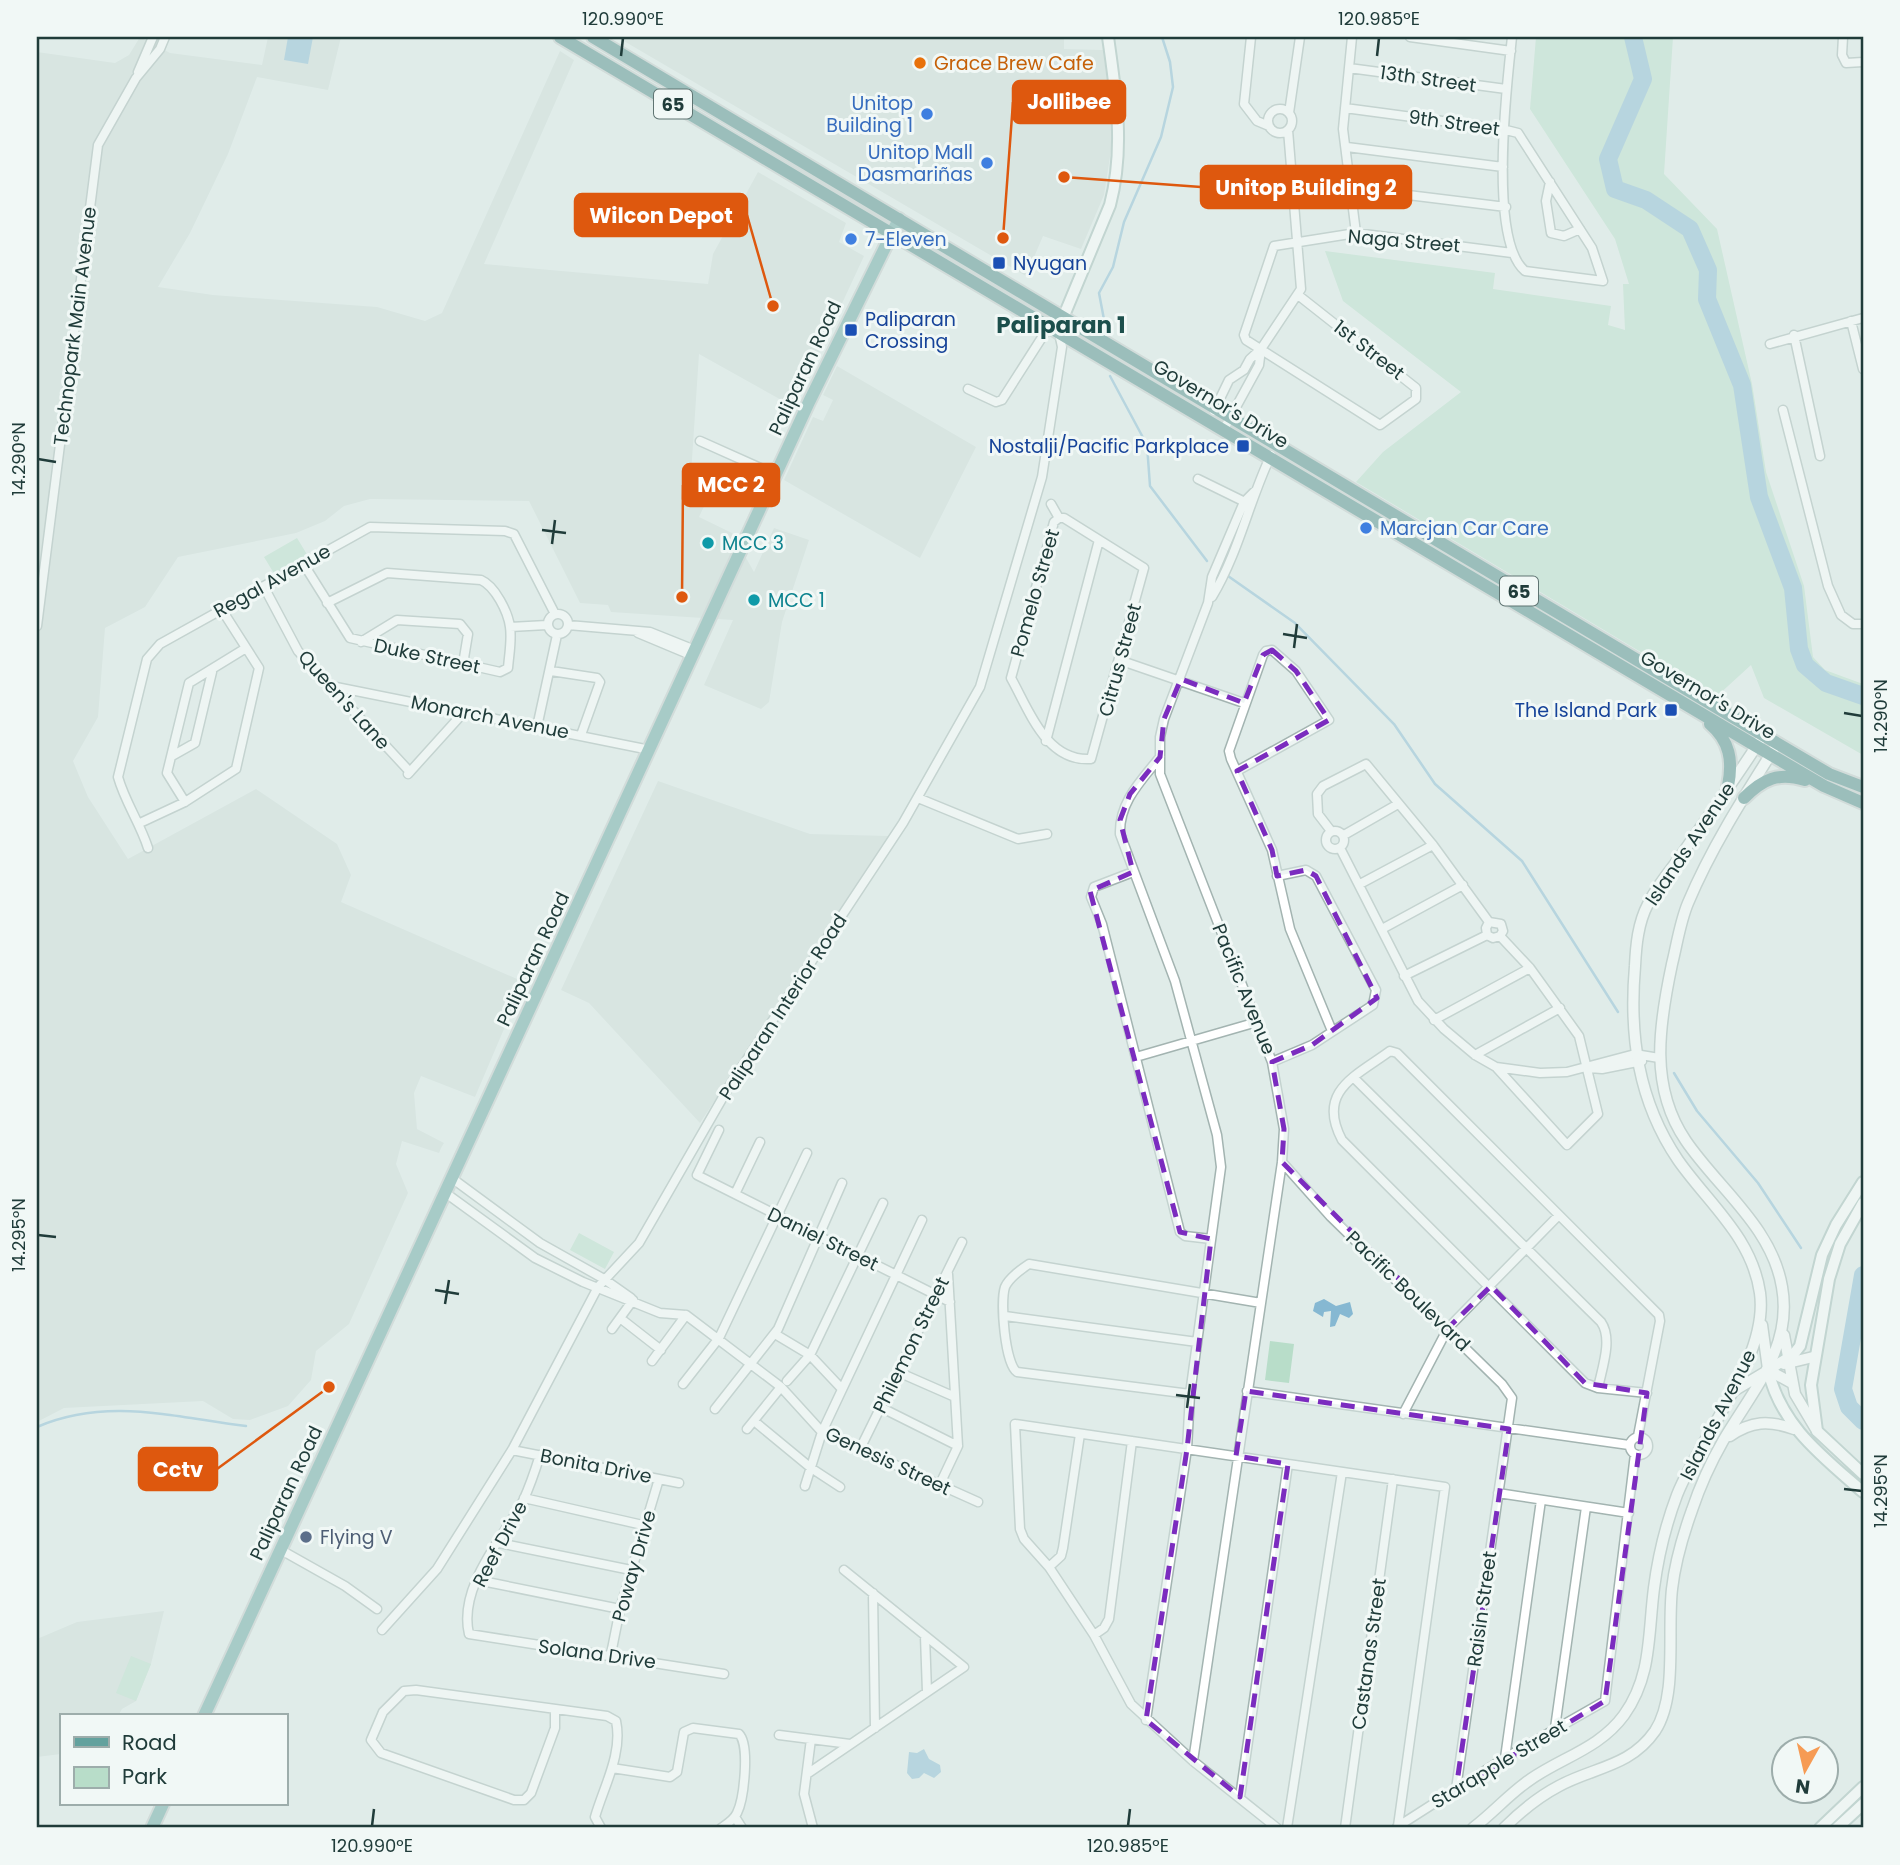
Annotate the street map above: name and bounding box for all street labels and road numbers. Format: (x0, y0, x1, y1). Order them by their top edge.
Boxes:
street label: 13th Street (1378, 59, 1478, 99)
road number: 65 (654, 90, 692, 119)
street label: 9th Street (1407, 103, 1501, 143)
street label: Technopark Main Avenue (47, 205, 103, 447)
street label: Naga Street (1347, 223, 1461, 259)
street label: Paliparan Road (762, 296, 848, 440)
street label: 1st Street (1328, 314, 1410, 386)
street label: Governor's Drive (1148, 353, 1294, 455)
street label: Pomelo Street (1004, 526, 1066, 660)
street label: Regal Avenue (209, 538, 335, 624)
road number: 65 (1500, 576, 1538, 606)
street label: Citrus Street (1092, 600, 1148, 720)
street label: Duke Street (371, 632, 483, 680)
street label: Queen's Lane (292, 644, 396, 756)
street label: Governor's Drive (1635, 644, 1781, 746)
street label: Monarch Avenue (409, 688, 571, 746)
street label: Islands Avenue (1639, 777, 1741, 911)
street label: Paliparan Road (490, 887, 576, 1031)
street label: Paliparan Interior Road (713, 909, 853, 1105)
street label: Pacific Avenue (1205, 920, 1283, 1058)
street label: Daniel Street (763, 1201, 883, 1278)
street label: Pacific Boulevard (1340, 1225, 1476, 1357)
street label: Philemon Street (866, 1272, 956, 1418)
street label: Islands Avenue (1673, 1345, 1763, 1485)
street label: Genesis Street (821, 1420, 955, 1502)
street label: Paliparan Road (243, 1421, 329, 1565)
street label: Bonita Drive (538, 1442, 654, 1490)
street label: Reef Drive (466, 1496, 534, 1592)
street label: Poway Drive (605, 1507, 663, 1625)
street label: Raisin Street (1461, 1549, 1503, 1669)
street label: Castanas Street (1345, 1576, 1393, 1732)
street label: Solana Drive (536, 1632, 658, 1676)
street label: Starapple Street (1426, 1713, 1572, 1815)

